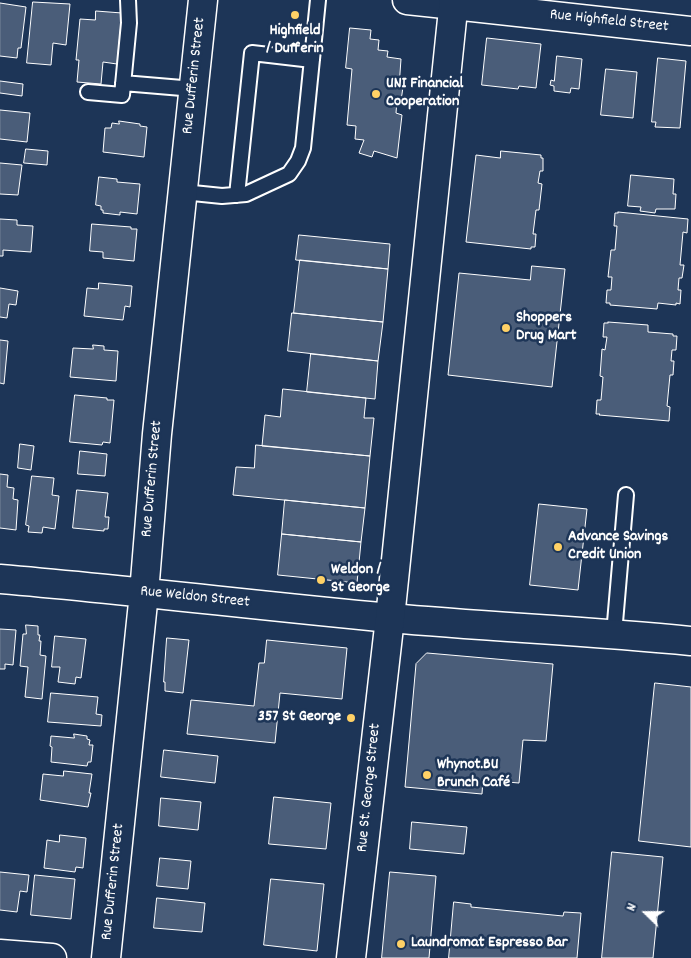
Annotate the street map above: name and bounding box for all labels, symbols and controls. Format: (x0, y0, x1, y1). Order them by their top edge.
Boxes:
street label: Rue Highfield Street (549, 6, 669, 38)
marker: Highfield / Dufferin (289, 9, 301, 21)
street label: Rue Dufferin Street (179, 17, 211, 135)
place label: Highfield / Dufferin (266, 22, 324, 60)
place label: UNI Financial Cooperation (386, 75, 463, 113)
marker: UNI Financial Cooperation (370, 88, 382, 100)
place label: Shoppers Drug Mart (516, 309, 576, 347)
marker: Shoppers Drug Mart (500, 322, 512, 334)
street label: Rue Dufferin Street (138, 420, 168, 538)
place label: Advance Savings Credit Union (568, 528, 668, 566)
marker: Advance Savings Credit Union (552, 541, 564, 553)
place label: Weldon / St George (331, 561, 390, 599)
marker: Weldon / St George (315, 574, 327, 586)
street label: Rue Weldon Street (139, 583, 251, 613)
place label: 357 St George (258, 708, 341, 728)
marker: 357 St George (345, 712, 357, 724)
street label: Rue St. George Street (354, 723, 386, 853)
place label: Whynot.BU Brunch Café (437, 756, 510, 794)
marker: Whynot.BU Brunch Café (421, 769, 433, 781)
street label: Rue Dufferin Street (98, 823, 130, 941)
north arrow (621, 888, 671, 938)
text: N (622, 900, 643, 914)
place label: Laundromat Espresso Bar (411, 934, 568, 954)
marker: Laundromat Espresso Bar (395, 938, 407, 950)

